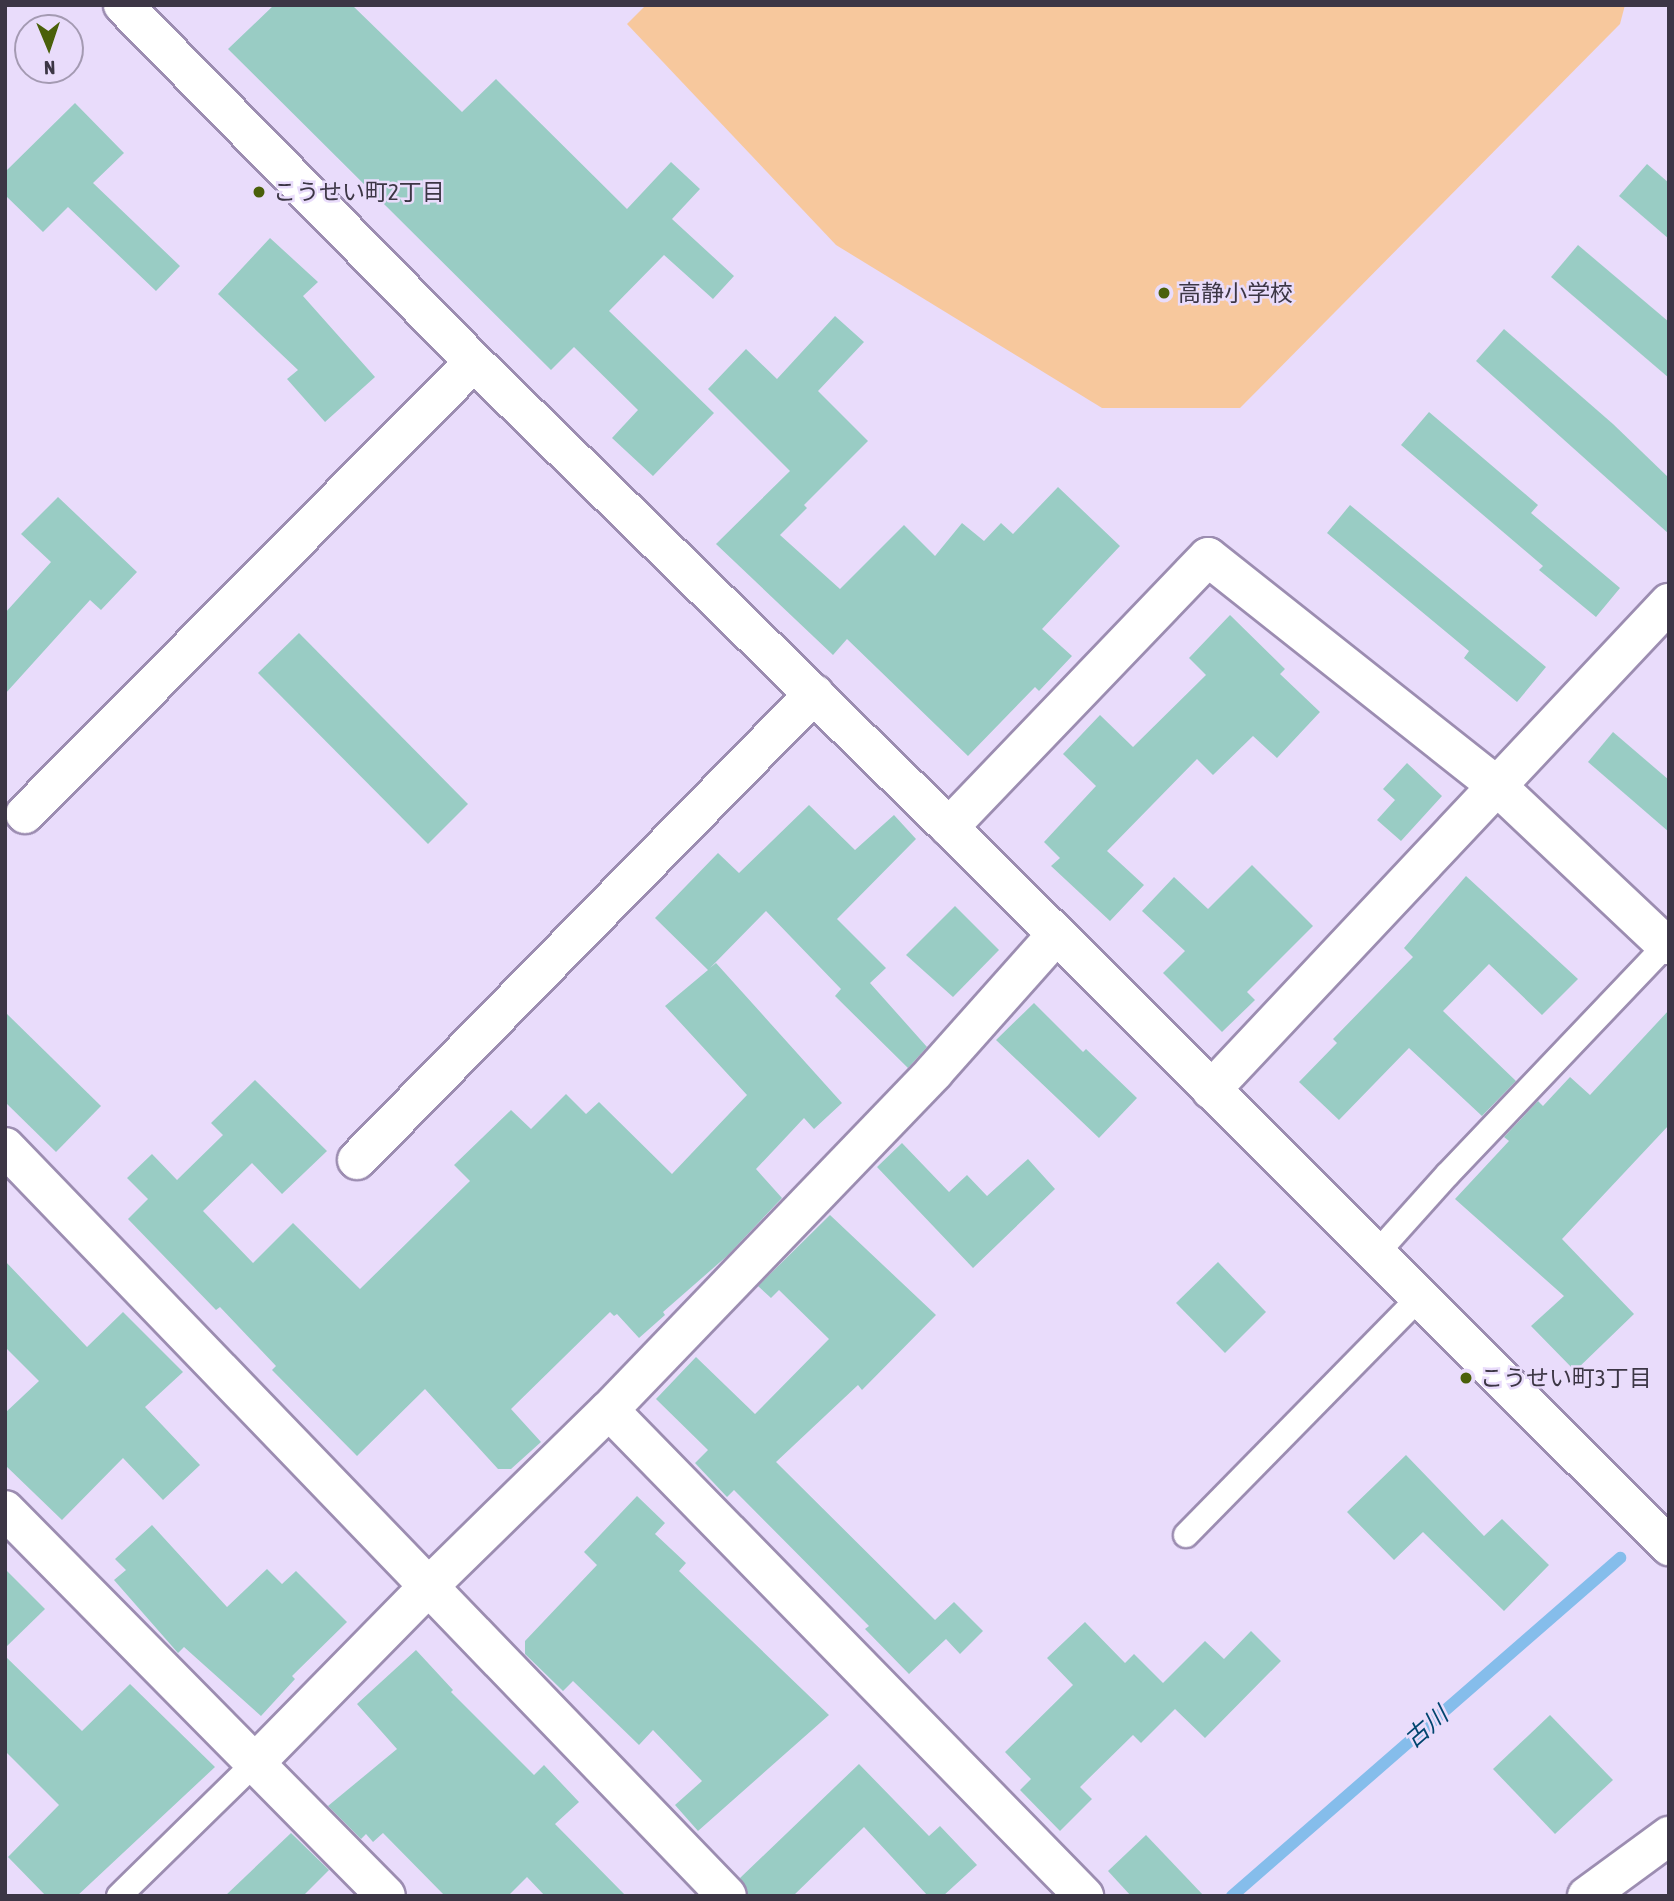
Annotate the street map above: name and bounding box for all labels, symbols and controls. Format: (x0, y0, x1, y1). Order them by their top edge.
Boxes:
north arrow (14, 14, 84, 84)
text: N (44, 57, 56, 79)
place label: こうせい町2丁目 (273, 178, 445, 206)
marker: こうせい町2丁目 (251, 184, 267, 200)
place label: 高静小学校 (1178, 279, 1293, 307)
marker: 高静小学校 (1156, 285, 1172, 301)
place label: こうせい町3丁目 (1480, 1364, 1652, 1392)
marker: こうせい町3丁目 (1458, 1370, 1474, 1386)
water label: 古川 (1398, 1700, 1454, 1754)

